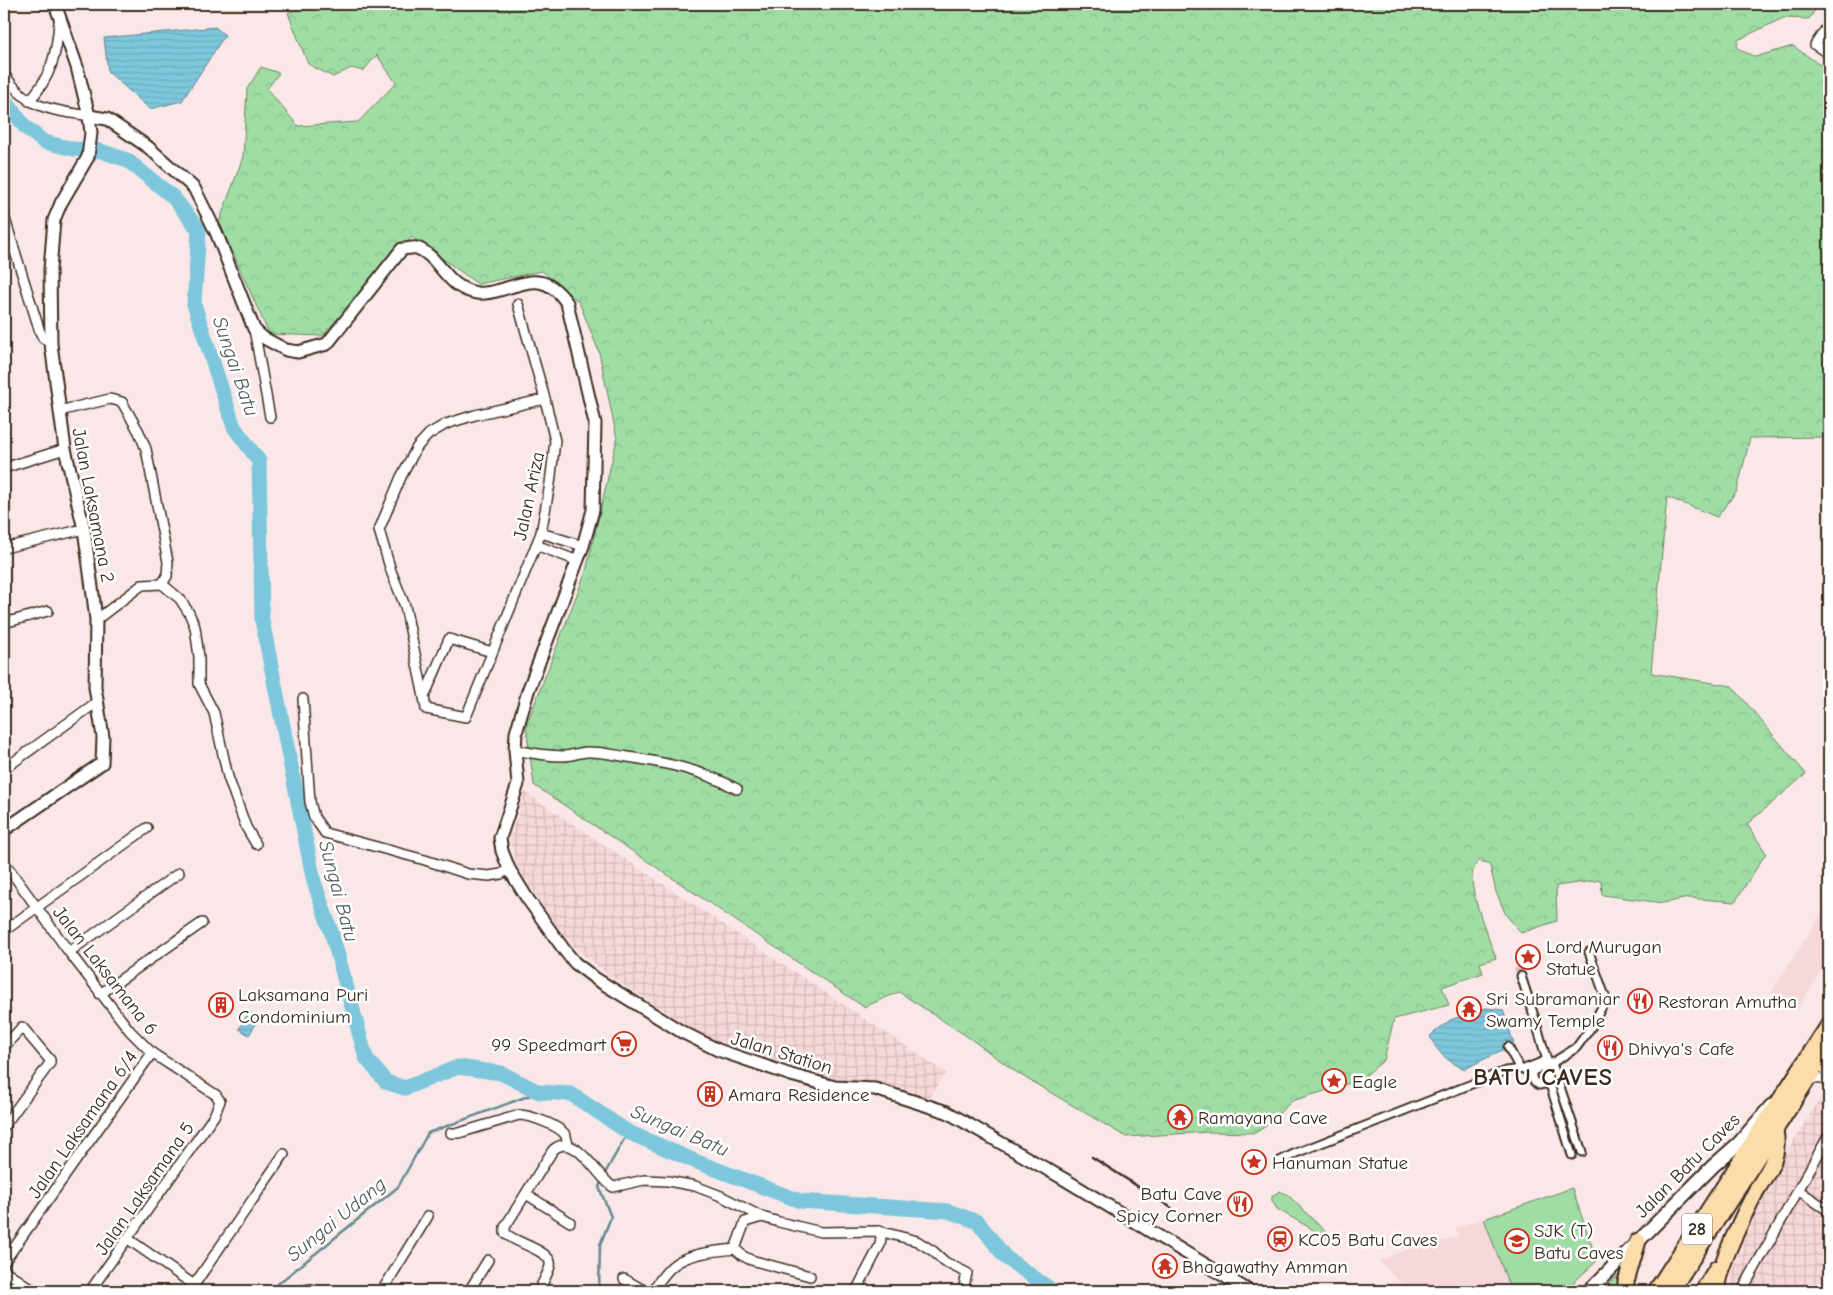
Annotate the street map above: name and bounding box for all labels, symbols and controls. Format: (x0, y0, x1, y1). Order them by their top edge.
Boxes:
water label: Sungai Batu (208, 313, 263, 419)
street label: Jalan Laksamana 2 (67, 426, 119, 584)
street label: Jalan Ariza (509, 450, 549, 542)
water label: Sungai Batu (314, 838, 363, 944)
street label: Jalan Laksamana 6 (48, 902, 162, 1039)
place label: Lord Murugan Statue (1546, 936, 1662, 980)
place icon: Lord Murugan Statue (1515, 944, 1541, 970)
place label: Laksamana Puri Condominium (238, 984, 368, 1028)
place label: Sri Subramaniar Swamy Temple (1486, 988, 1620, 1032)
restaurant icon: Restoran Amutha (1627, 988, 1653, 1014)
place label: Restoran Amutha (1658, 991, 1797, 1013)
building icon: Laksamana Puri Condominium (208, 992, 234, 1018)
temple icon: Sri Subramaniar Swamy Temple (1456, 996, 1482, 1022)
street label: Jalan Station (728, 1027, 835, 1079)
supermarket icon: 99 Speedmart (611, 1031, 637, 1057)
place label: 99 Speedmart (491, 1034, 607, 1056)
restaurant icon: Dhivya's Cafe (1597, 1035, 1623, 1061)
place label: Dhivya's Cafe (1628, 1038, 1734, 1060)
street label: Jalan Laksamana 6/4 (24, 1047, 142, 1203)
district label: BATU CAVES (1473, 1063, 1613, 1091)
place icon: Eagle (1321, 1068, 1347, 1094)
place label: Eagle (1352, 1071, 1397, 1093)
building icon: Amara Residence (697, 1081, 723, 1107)
place label: Amara Residence (728, 1084, 870, 1106)
water label: Sungai Batu (627, 1100, 732, 1161)
temple icon: Ramayana Cave (1167, 1104, 1193, 1130)
place label: Ramayana Cave (1198, 1107, 1328, 1129)
street label: Jalan Batu Caves (1631, 1109, 1745, 1223)
street label: Jalan Laksamana 5 (91, 1118, 199, 1259)
place icon: Hanuman Statue (1241, 1149, 1267, 1175)
place label: Hanuman Statue (1272, 1152, 1408, 1174)
water label: Sungai Udang (282, 1172, 391, 1266)
place label: Batu Cave Spicy Corner (1116, 1183, 1222, 1227)
restaurant icon: Batu Cave Spicy Corner (1227, 1191, 1253, 1217)
road number: 28 (1682, 1214, 1712, 1244)
place label: SJK (T) Batu Caves (1534, 1220, 1624, 1264)
station icon: KC05 Batu Caves (1267, 1226, 1293, 1252)
school or university icon: SJK (T) Batu Caves (1504, 1228, 1530, 1254)
place label: KC05 Batu Caves (1298, 1229, 1437, 1251)
temple icon: Bhagawathy Amman (1152, 1253, 1178, 1279)
place label: Bhagawathy Amman (1182, 1256, 1348, 1278)

